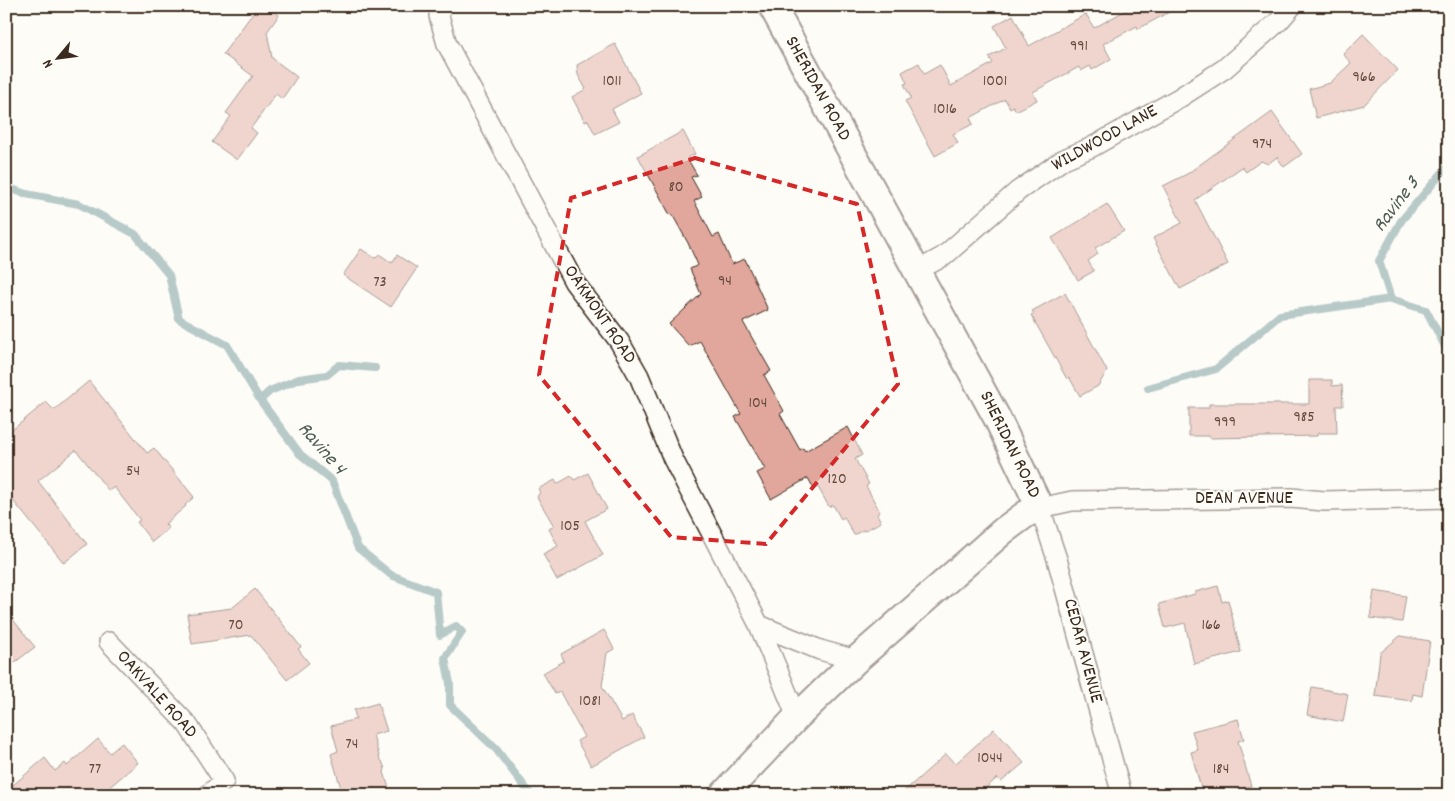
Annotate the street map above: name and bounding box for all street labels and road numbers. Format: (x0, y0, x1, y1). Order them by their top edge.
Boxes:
street label: SHERIDAN ROAD (777, 32, 857, 146)
street label: WILDWOOD LANE (1047, 99, 1163, 179)
street label: OAKMONT ROAD (556, 260, 642, 370)
street label: SHERIDAN ROAD (971, 387, 1047, 503)
street label: DEAN AVENUE (1195, 486, 1293, 513)
street label: CEDAR AVENUE (1055, 596, 1109, 707)
street label: OAKVALE ROAD (109, 645, 203, 745)

